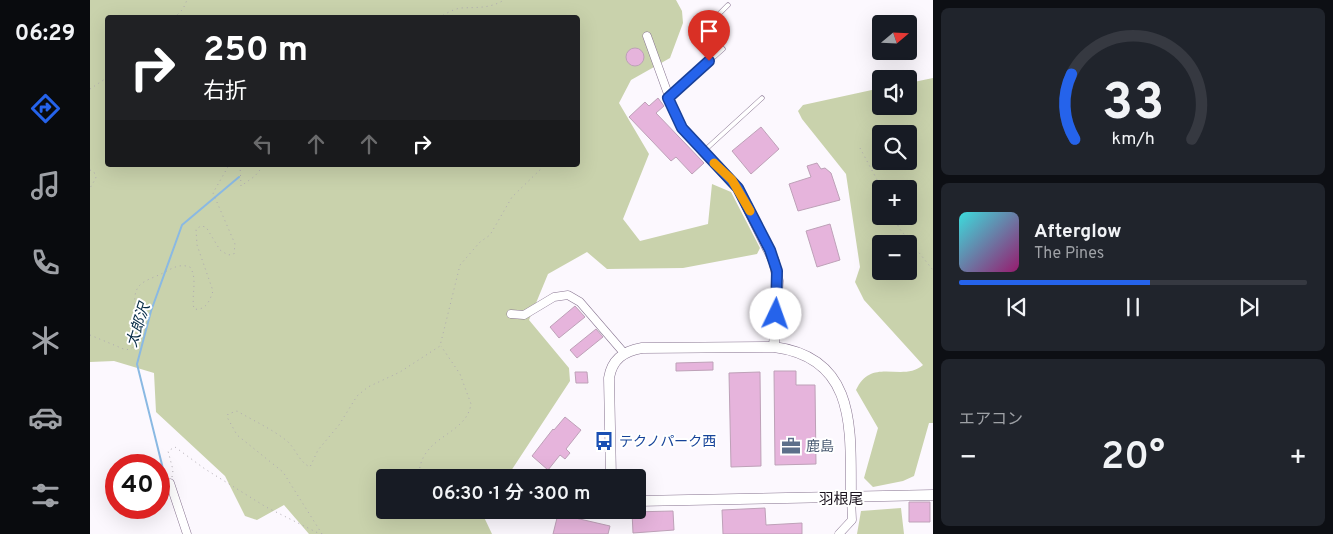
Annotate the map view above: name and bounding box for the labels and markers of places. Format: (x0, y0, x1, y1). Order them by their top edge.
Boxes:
pin (688, 10, 730, 61)
bus stop icon: テクノパーク西 (593, 430, 615, 452)
place label: テクノパーク西 (619, 434, 716, 451)
office icon: 鹿島 (780, 435, 802, 457)
place label: 鹿島 (806, 439, 834, 456)

